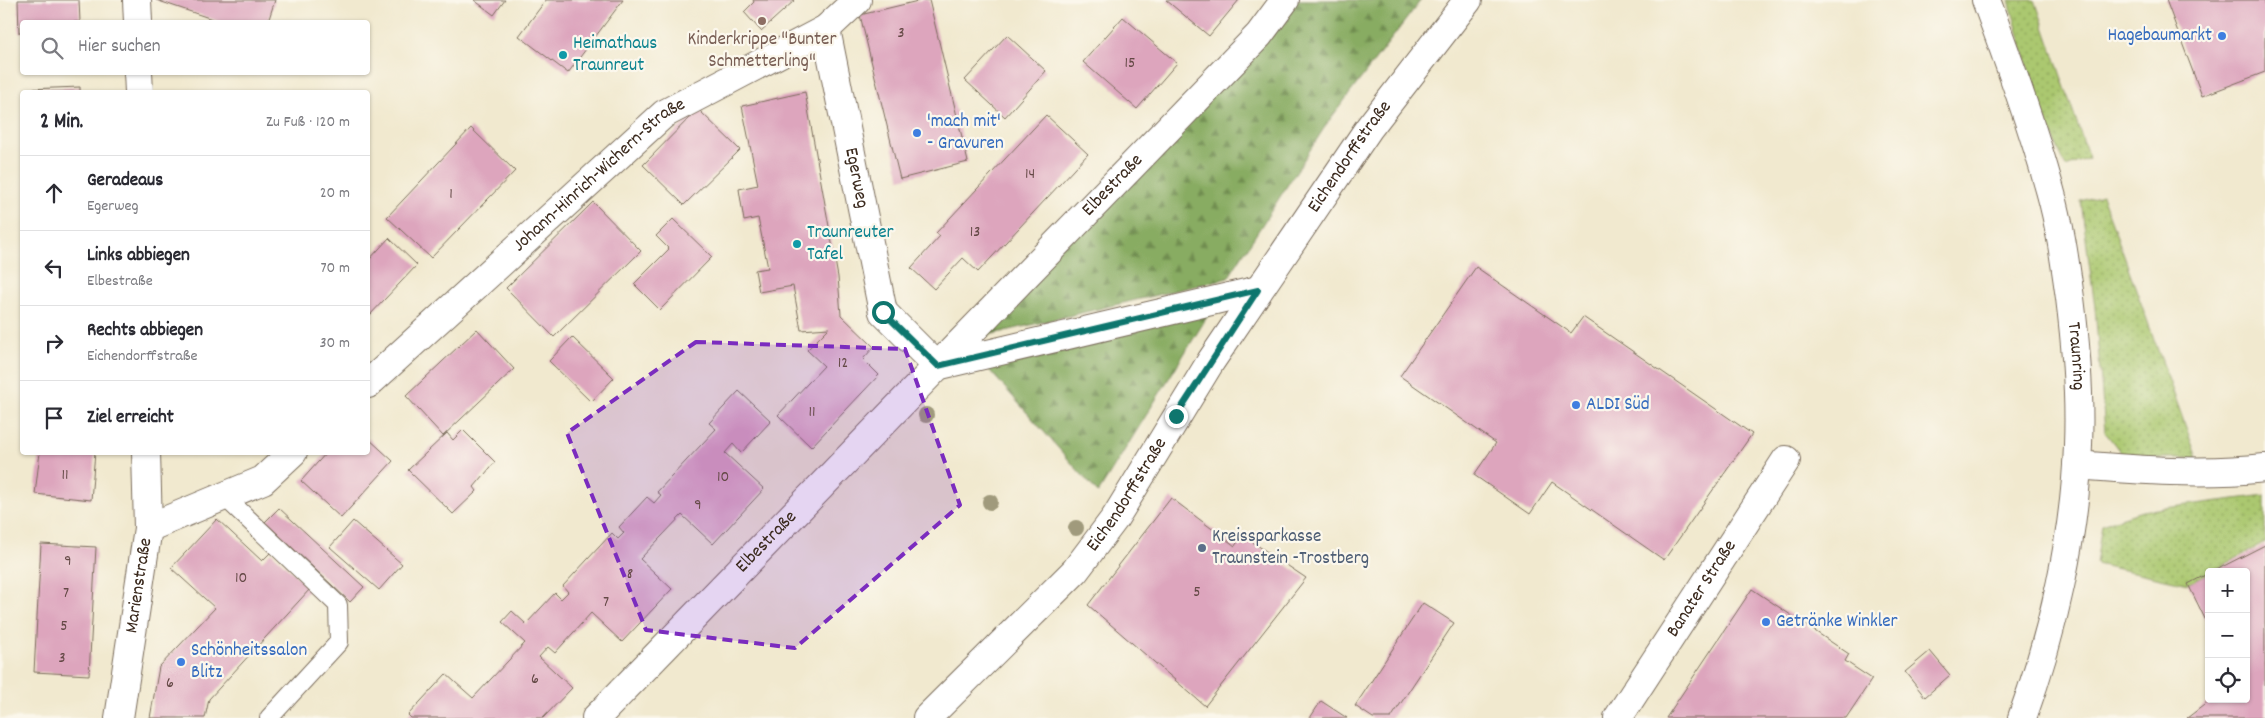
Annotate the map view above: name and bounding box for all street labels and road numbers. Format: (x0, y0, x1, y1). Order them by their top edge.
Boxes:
street label: Johann-Hinrich-Wichern-Straße (507, 91, 690, 259)
street label: Eichendorffstraße (1302, 95, 1399, 219)
street label: Egerweg (837, 145, 875, 211)
street label: Elbestraße (1076, 148, 1150, 223)
street label: Traunring (2059, 321, 2091, 391)
street label: Eichendorffstraße (1080, 433, 1174, 558)
street label: Elbestraße (730, 505, 804, 580)
street label: Banater Straße (1660, 535, 1744, 643)
street label: Marienstraße (119, 536, 160, 635)

